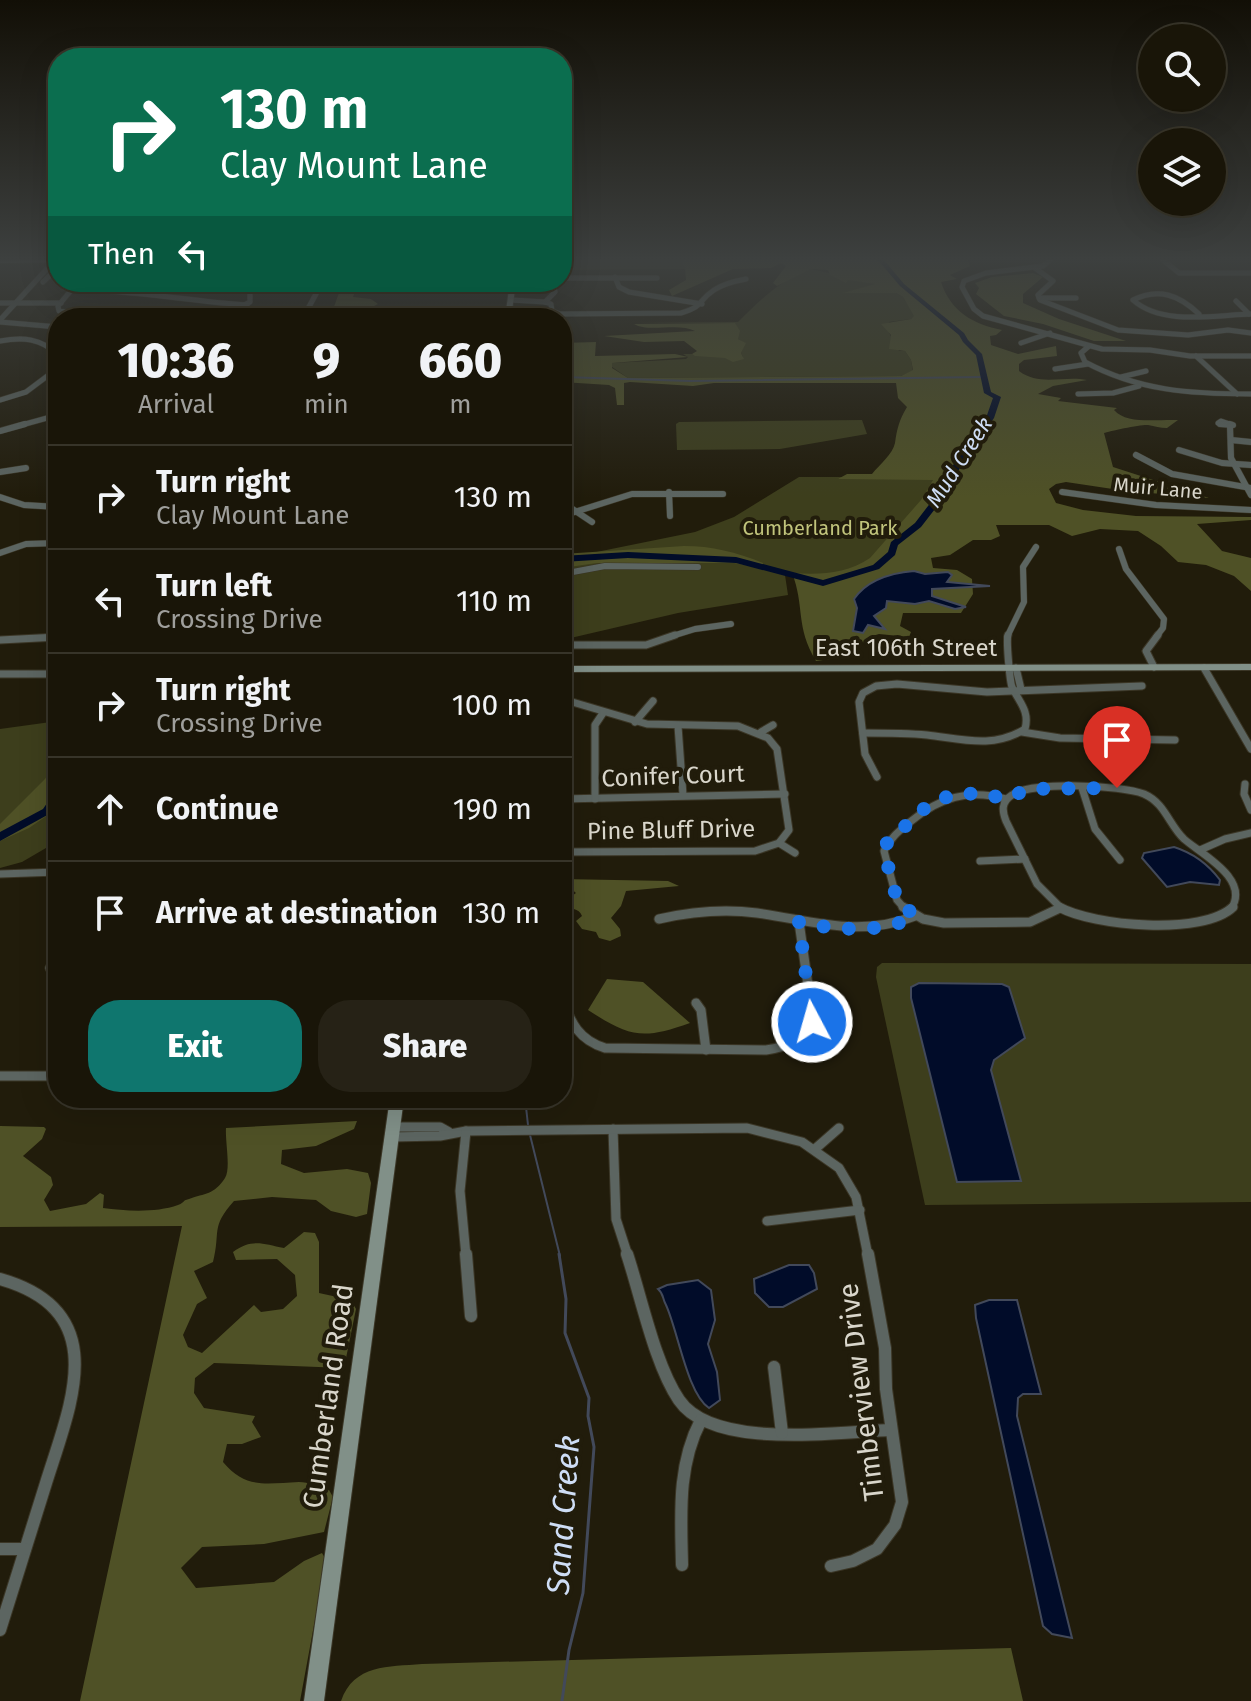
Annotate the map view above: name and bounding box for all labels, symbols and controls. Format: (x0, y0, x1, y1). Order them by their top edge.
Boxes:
map controls (1138, 24, 1226, 216)
button: search (1138, 24, 1226, 112)
text: 130 m (220, 76, 368, 143)
icon: right (88, 80, 192, 184)
button: layers (1138, 128, 1226, 216)
text: Clay Mount Lane (220, 144, 488, 188)
icon: left (171, 232, 215, 276)
text: Then (88, 236, 155, 272)
text: 10:36 (118, 332, 234, 390)
text: 9 (313, 332, 340, 390)
text: 660 (419, 332, 502, 390)
text: Arrival (138, 389, 214, 420)
text: min (304, 389, 349, 420)
text: m (449, 389, 472, 420)
water label: Mud Creek (920, 412, 998, 512)
text: Turn right (156, 464, 291, 500)
street label: Muir Lane (1113, 472, 1203, 504)
icon: right (88, 475, 132, 519)
text: 130 m (454, 479, 532, 515)
text: Clay Mount Lane (156, 500, 350, 531)
park label: Cumberland Park (742, 516, 898, 540)
text: Turn left (156, 568, 272, 604)
icon: left (88, 579, 132, 623)
text: 110 m (456, 583, 532, 619)
text: Crossing Drive (156, 604, 323, 635)
street label: East 106th Street (815, 634, 998, 662)
text: Turn right (156, 672, 291, 708)
icon: right (88, 683, 132, 727)
text: 100 m (452, 687, 532, 723)
pin (1083, 706, 1151, 788)
text: Crossing Drive (156, 708, 323, 739)
icon: arrive (1095, 718, 1139, 762)
street label: Conifer Court (601, 759, 745, 792)
icon: ahead (88, 787, 132, 831)
text: Continue (156, 791, 279, 827)
text: 190 m (453, 791, 532, 827)
street label: Pine Bluff Drive (587, 815, 755, 845)
icon: arrive (88, 891, 132, 935)
text: Arrive at destination (156, 895, 438, 931)
text: 130 m (462, 895, 540, 931)
position arrow (770, 980, 854, 1064)
button: Exit (88, 1000, 302, 1092)
button: Share (318, 1000, 532, 1092)
street label: Cumberland Road (296, 1281, 360, 1511)
street label: Timberview Drive (831, 1281, 891, 1503)
water label: Sand Creek (538, 1434, 588, 1597)

